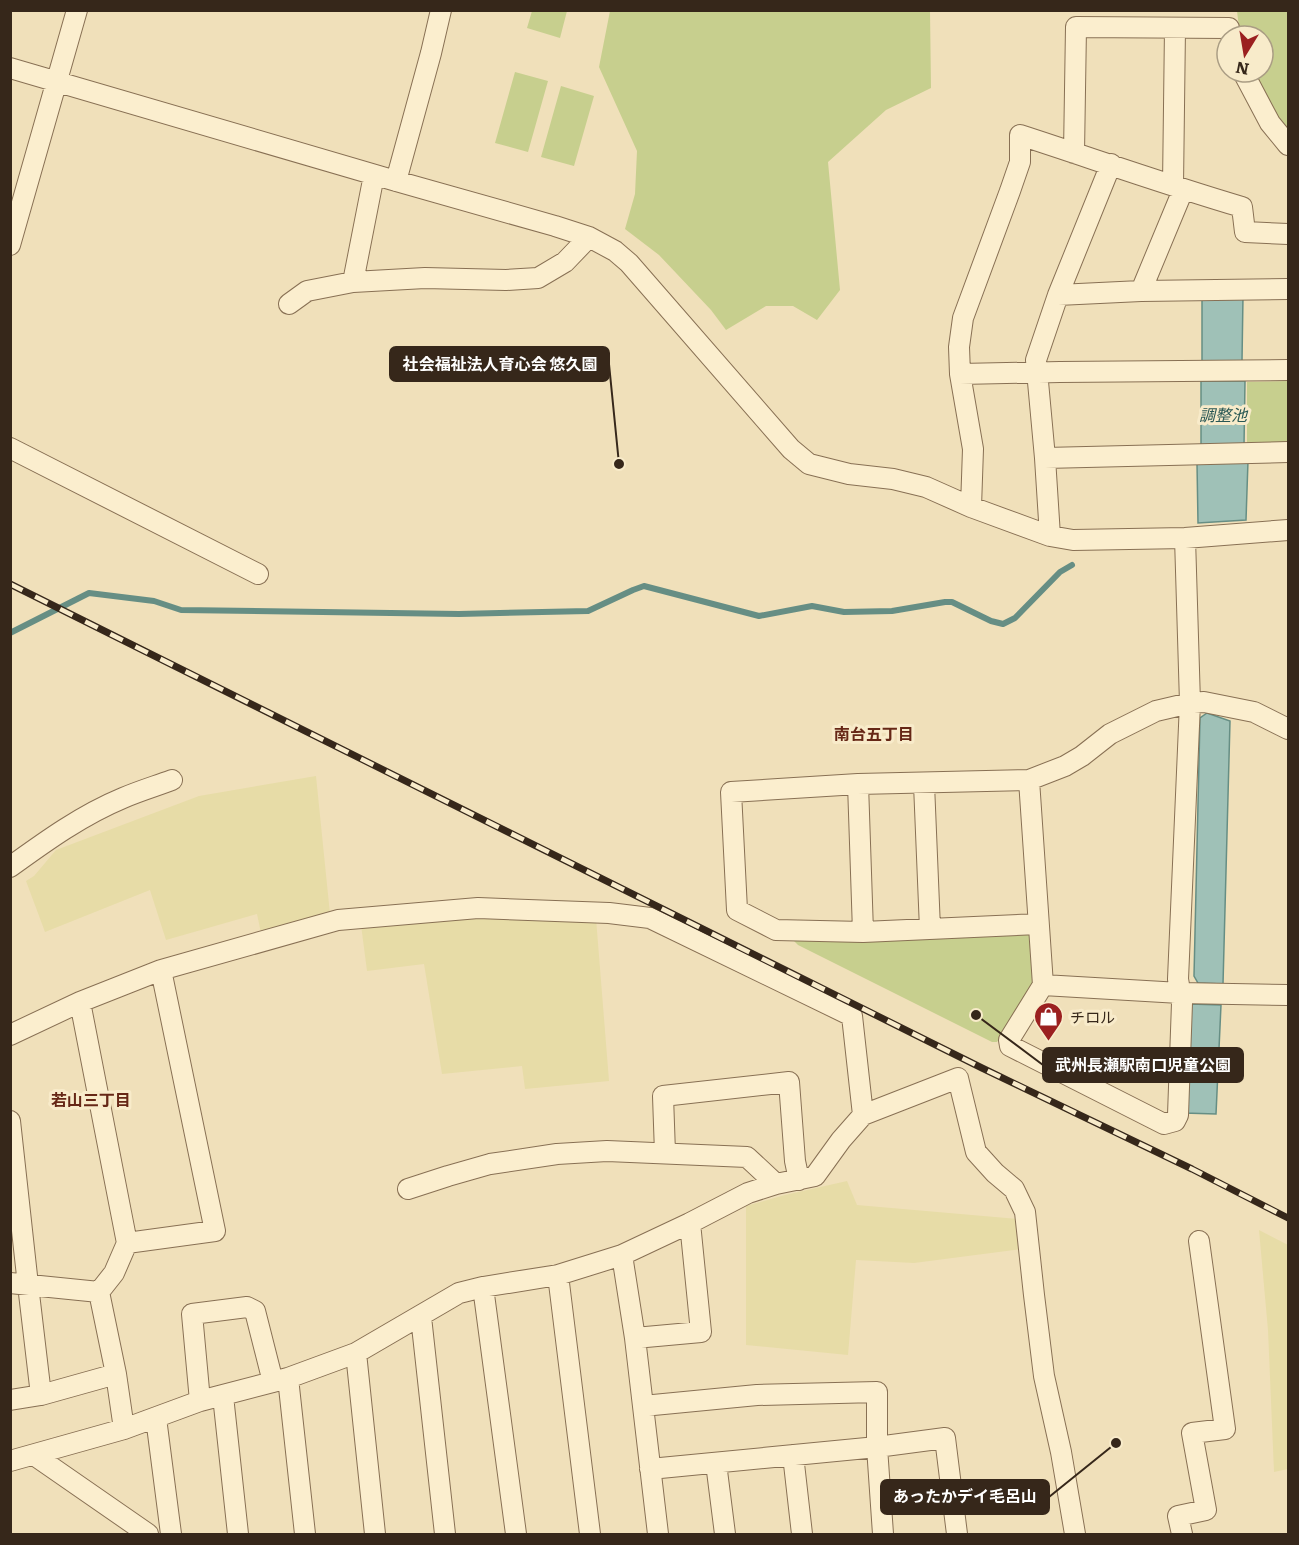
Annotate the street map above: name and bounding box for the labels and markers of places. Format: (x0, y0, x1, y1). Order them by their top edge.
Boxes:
callout: 社会福祉法人育心会 悠久園 (390, 347, 609, 381)
shop icon: チロル (1033, 1000, 1065, 1042)
place label: チロル (1070, 1005, 1115, 1028)
callout: 武州長瀬駅南口児童公園 (1043, 1048, 1243, 1082)
callout: あったかデイ毛呂山 (881, 1480, 1049, 1514)

